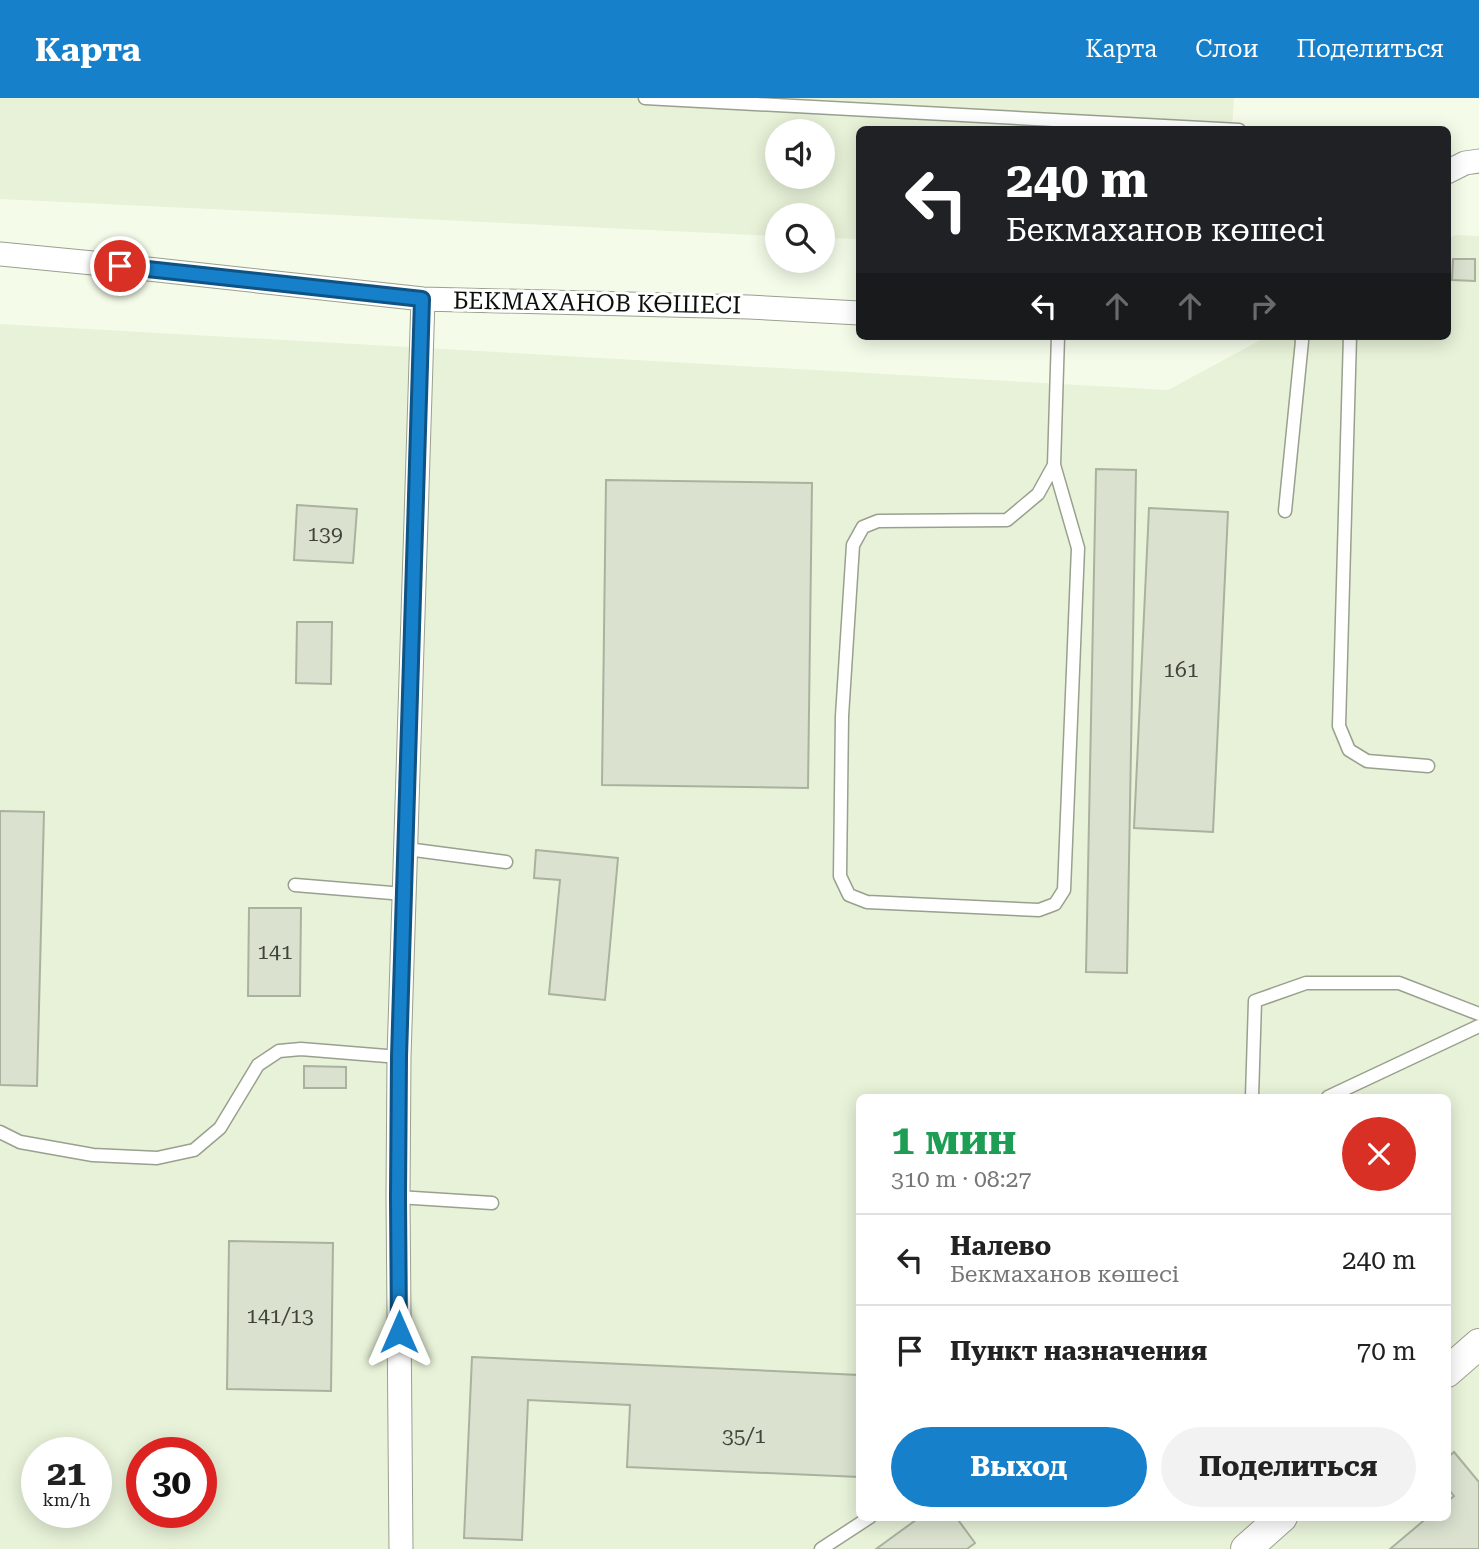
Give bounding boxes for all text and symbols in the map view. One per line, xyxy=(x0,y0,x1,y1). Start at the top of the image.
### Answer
text: Карта xyxy=(35,30,141,69)
text: Карта xyxy=(1085,35,1157,63)
text: Слои xyxy=(1195,35,1258,63)
text: Поделиться xyxy=(1296,35,1444,63)
map controls xyxy=(765,119,835,273)
button: sound xyxy=(765,119,835,189)
text: 240 m xyxy=(1006,152,1148,209)
icon: left xyxy=(891,154,982,245)
button: search xyxy=(765,203,835,273)
text: Бекмаханов көшесі xyxy=(1006,211,1325,249)
pin xyxy=(90,236,150,296)
icon: arrive xyxy=(101,247,139,285)
street label: БЕКМАХАНОВ КӨШЕСІ xyxy=(453,286,741,320)
icon: left xyxy=(1025,287,1063,325)
icon: ahead xyxy=(1098,287,1136,325)
icon: ahead xyxy=(1171,287,1209,325)
icon: right xyxy=(1244,287,1282,325)
house number: 139 xyxy=(307,522,343,546)
house number: 161 xyxy=(1163,658,1199,682)
house number: 141 xyxy=(257,940,293,964)
text: 1 мин xyxy=(891,1115,1016,1164)
button: close xyxy=(1342,1117,1416,1191)
text: 310 m · 08:27 xyxy=(891,1166,1031,1193)
text: Налево xyxy=(950,1231,1051,1261)
icon: left xyxy=(891,1241,929,1279)
text: 240 m xyxy=(1342,1245,1416,1275)
text: Бекмаханов көшесі xyxy=(950,1261,1179,1288)
position arrow xyxy=(362,1295,436,1369)
house number: 141/13 xyxy=(246,1304,314,1328)
icon: arrive xyxy=(891,1332,929,1370)
text: Пункт назначения xyxy=(950,1336,1207,1366)
text: 70 m xyxy=(1357,1336,1416,1366)
house number: 35/1 xyxy=(722,1424,766,1448)
button: Выход xyxy=(891,1427,1147,1507)
button: Поделиться xyxy=(1161,1427,1416,1507)
speed limit sign: 30 xyxy=(126,1437,217,1528)
text: 21 xyxy=(47,1453,86,1494)
text: km/h xyxy=(42,1489,91,1510)

